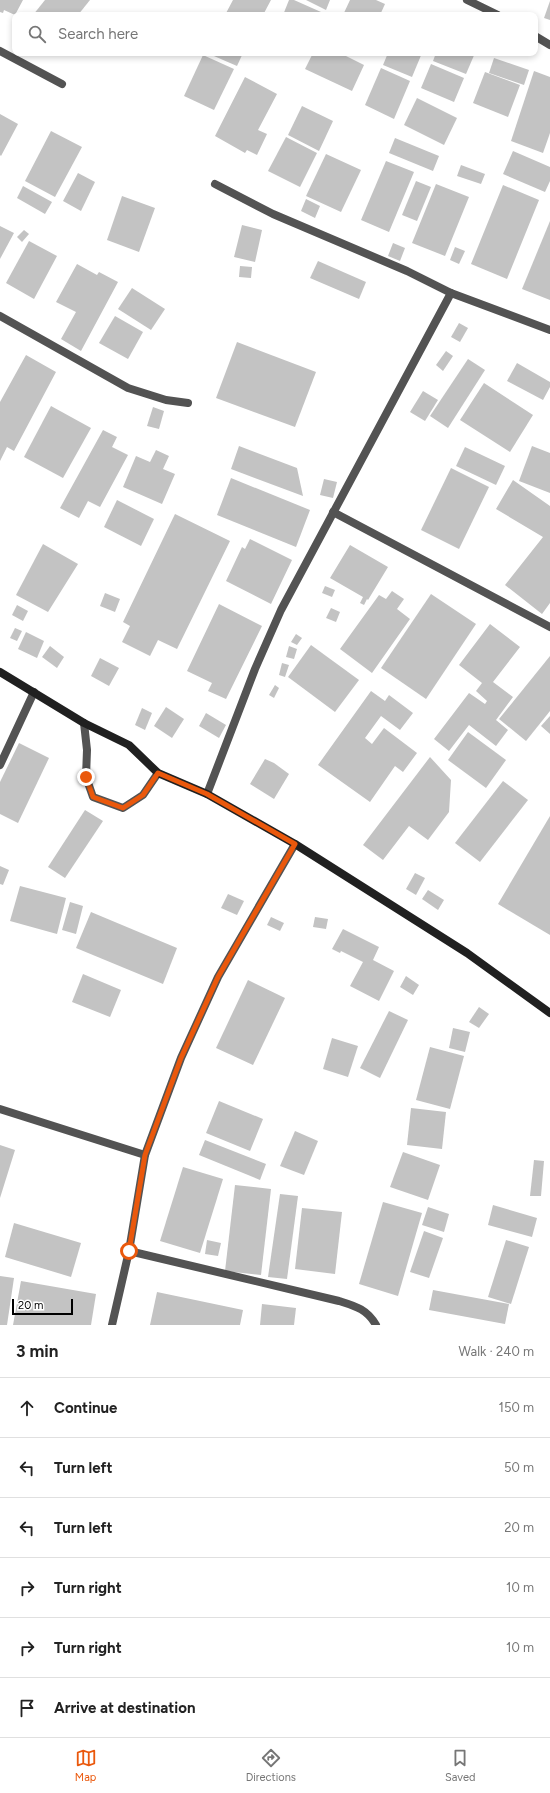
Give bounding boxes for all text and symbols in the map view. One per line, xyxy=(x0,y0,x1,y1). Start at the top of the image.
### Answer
search box xyxy=(12,12,538,56)
icon: search xyxy=(26,23,48,45)
text: Search here xyxy=(58,25,138,43)
route end xyxy=(77,768,95,786)
route start xyxy=(120,1242,138,1260)
scale bar xyxy=(12,1297,73,1316)
text: 20 m xyxy=(18,1299,43,1312)
text: 3 min xyxy=(16,1341,58,1361)
text: Walk · 240 m xyxy=(459,1344,534,1359)
icon: ahead xyxy=(16,1397,38,1419)
text: Continue xyxy=(54,1399,117,1417)
text: 150 m xyxy=(499,1400,534,1415)
icon: left xyxy=(16,1457,38,1479)
text: Turn left xyxy=(54,1459,112,1477)
text: 50 m xyxy=(504,1460,534,1475)
icon: left xyxy=(16,1517,38,1539)
text: Turn left xyxy=(54,1519,112,1537)
text: 20 m xyxy=(504,1520,534,1535)
icon: right xyxy=(16,1577,38,1599)
text: Turn right xyxy=(54,1579,122,1597)
text: 10 m xyxy=(506,1580,534,1595)
icon: right xyxy=(16,1637,38,1659)
text: Turn right xyxy=(54,1639,122,1657)
text: 10 m xyxy=(506,1640,534,1655)
icon: arrive xyxy=(16,1697,38,1719)
text: Arrive at destination xyxy=(54,1699,195,1717)
tab: Map xyxy=(75,1747,97,1784)
tab: Directions xyxy=(246,1747,296,1784)
tab: Saved xyxy=(445,1747,475,1784)

